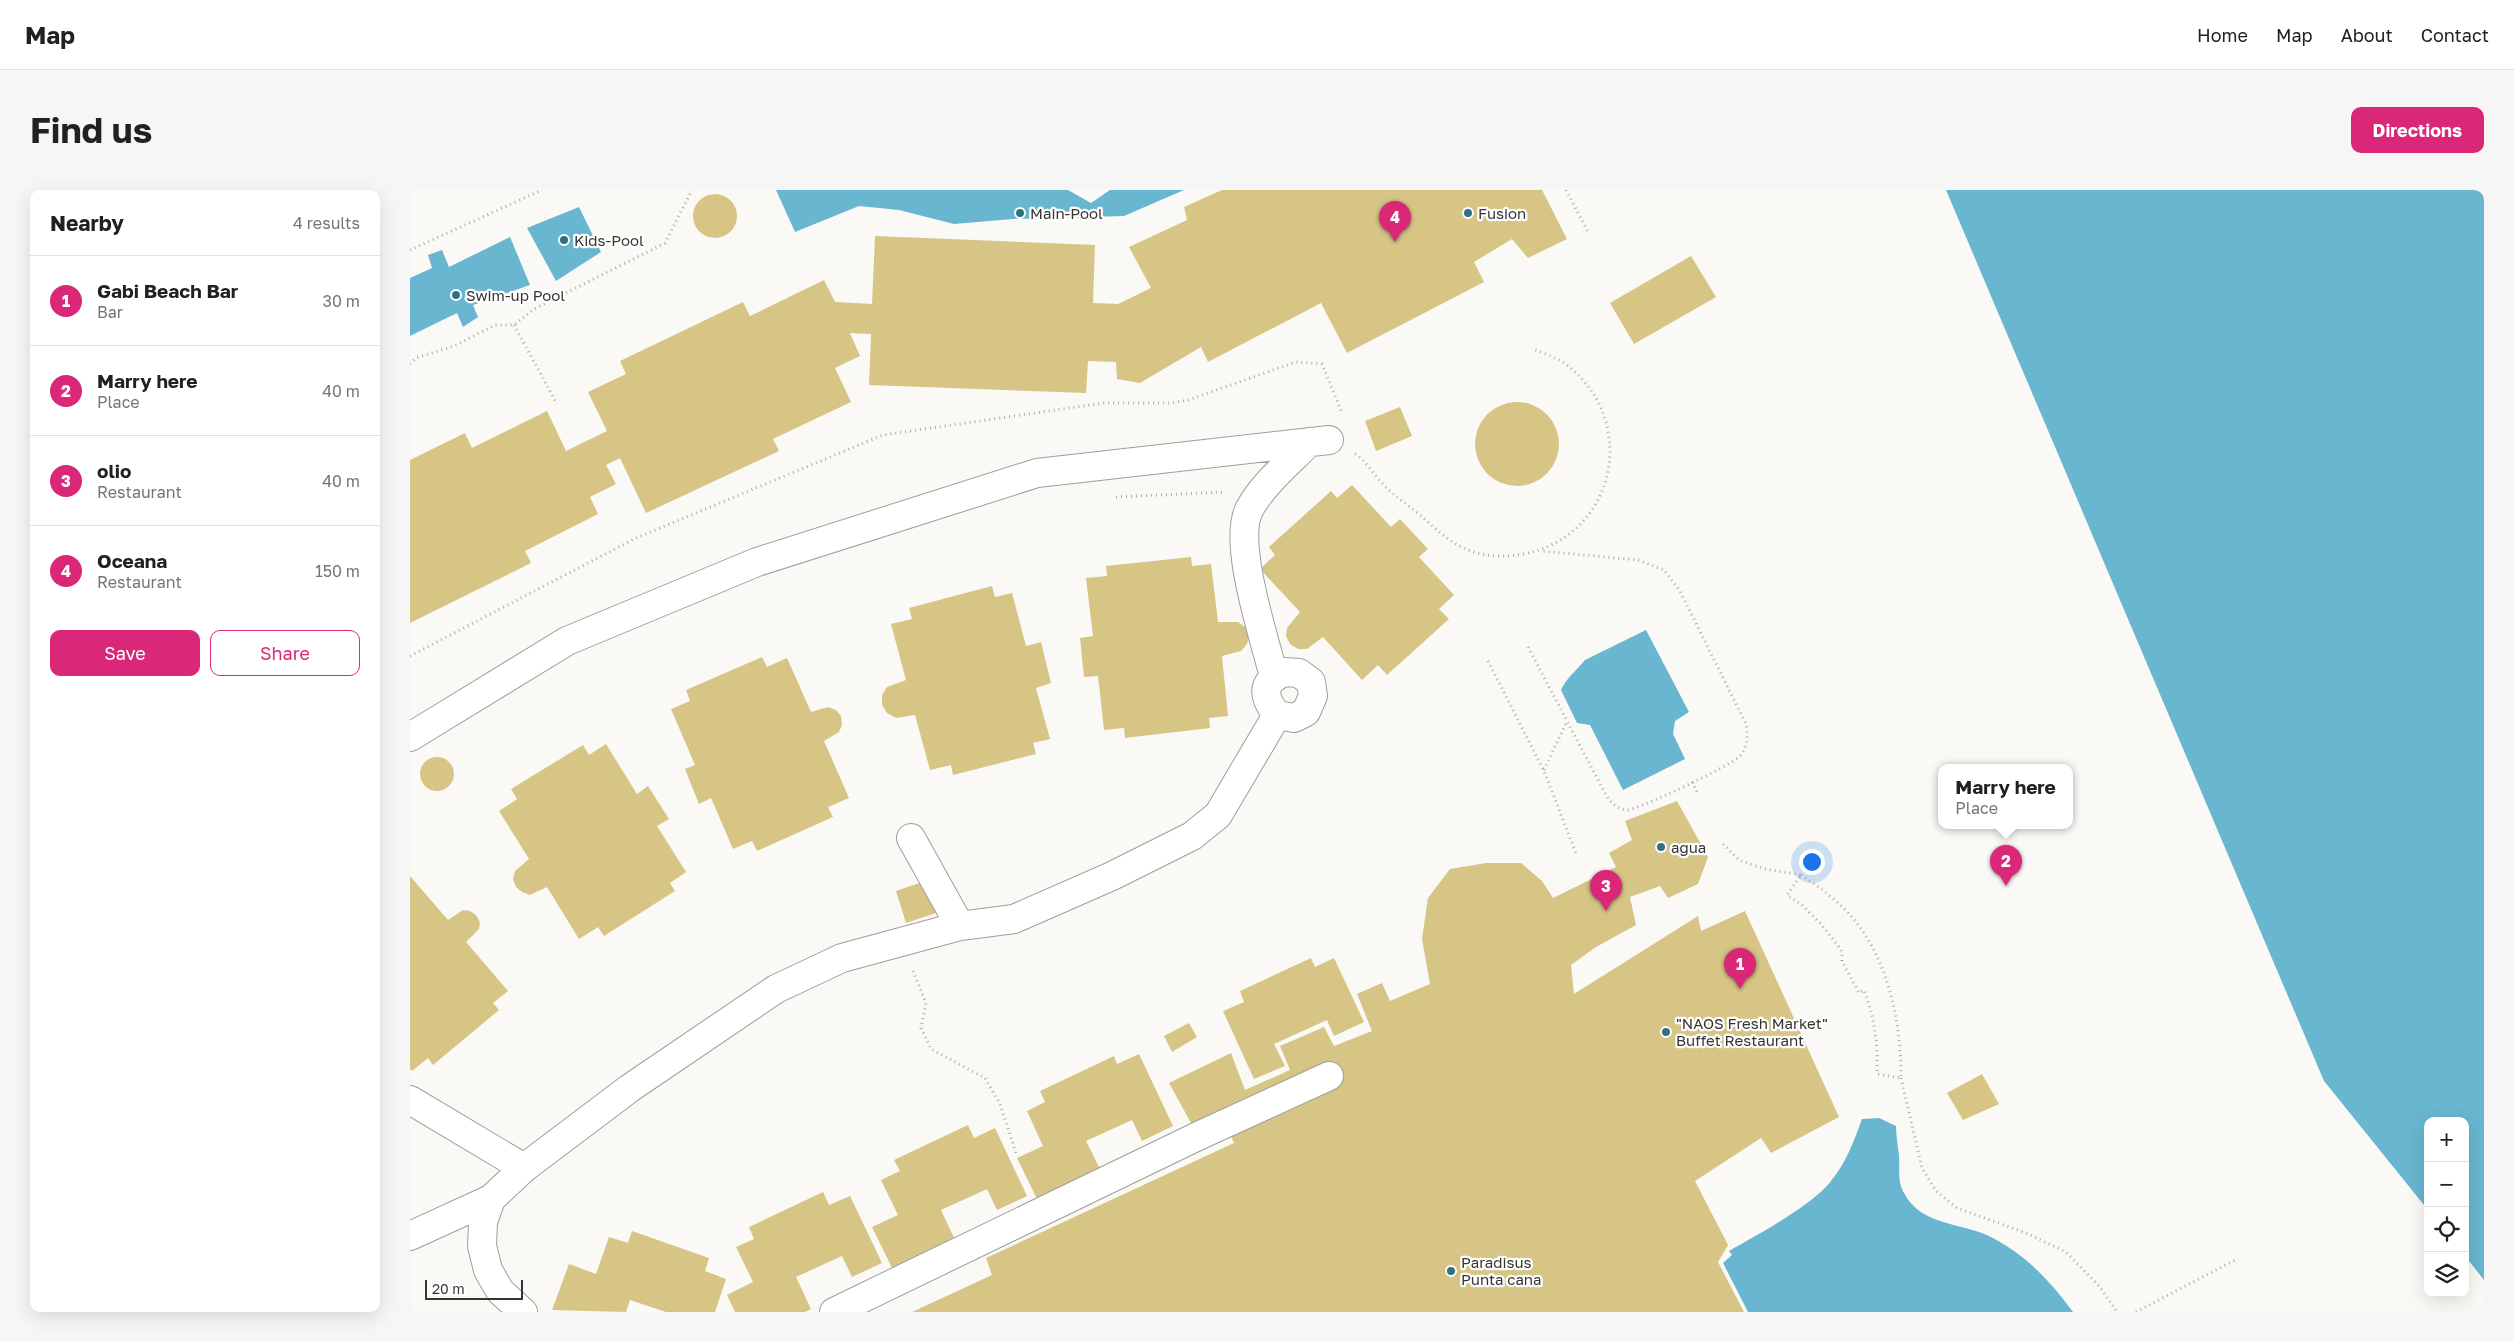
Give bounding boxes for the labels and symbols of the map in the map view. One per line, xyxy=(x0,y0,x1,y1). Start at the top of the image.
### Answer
pin: 4 xyxy=(1379,201,1411,242)
place label: Main-Pool xyxy=(1030,204,1103,222)
place label: Fusion xyxy=(1478,204,1526,222)
marker: Main-Pool xyxy=(1014,207,1026,219)
marker: Fusion xyxy=(1462,207,1474,219)
place label: Kids-Pool xyxy=(574,231,644,249)
marker: Kids-Pool xyxy=(558,234,570,246)
place label: Swim-up Pool xyxy=(466,286,565,304)
marker: Swim-up Pool xyxy=(450,289,462,301)
place label: agua xyxy=(1671,838,1706,856)
marker: agua xyxy=(1655,841,1667,853)
pin: 2 xyxy=(1990,845,2022,886)
your location xyxy=(1799,849,1825,875)
pin: 3 xyxy=(1590,870,1622,911)
pin: 1 xyxy=(1724,948,1756,989)
place label: "NAOS Fresh Market" Buffet Restaurant xyxy=(1676,1014,1828,1049)
marker: "NAOS Fresh Market" Buffet Restaurant xyxy=(1660,1026,1672,1038)
place label: Paradisus Punta cana xyxy=(1461,1253,1542,1288)
marker: Paradisus Punta cana xyxy=(1445,1265,1457,1277)
scale bar xyxy=(425,1277,522,1300)

